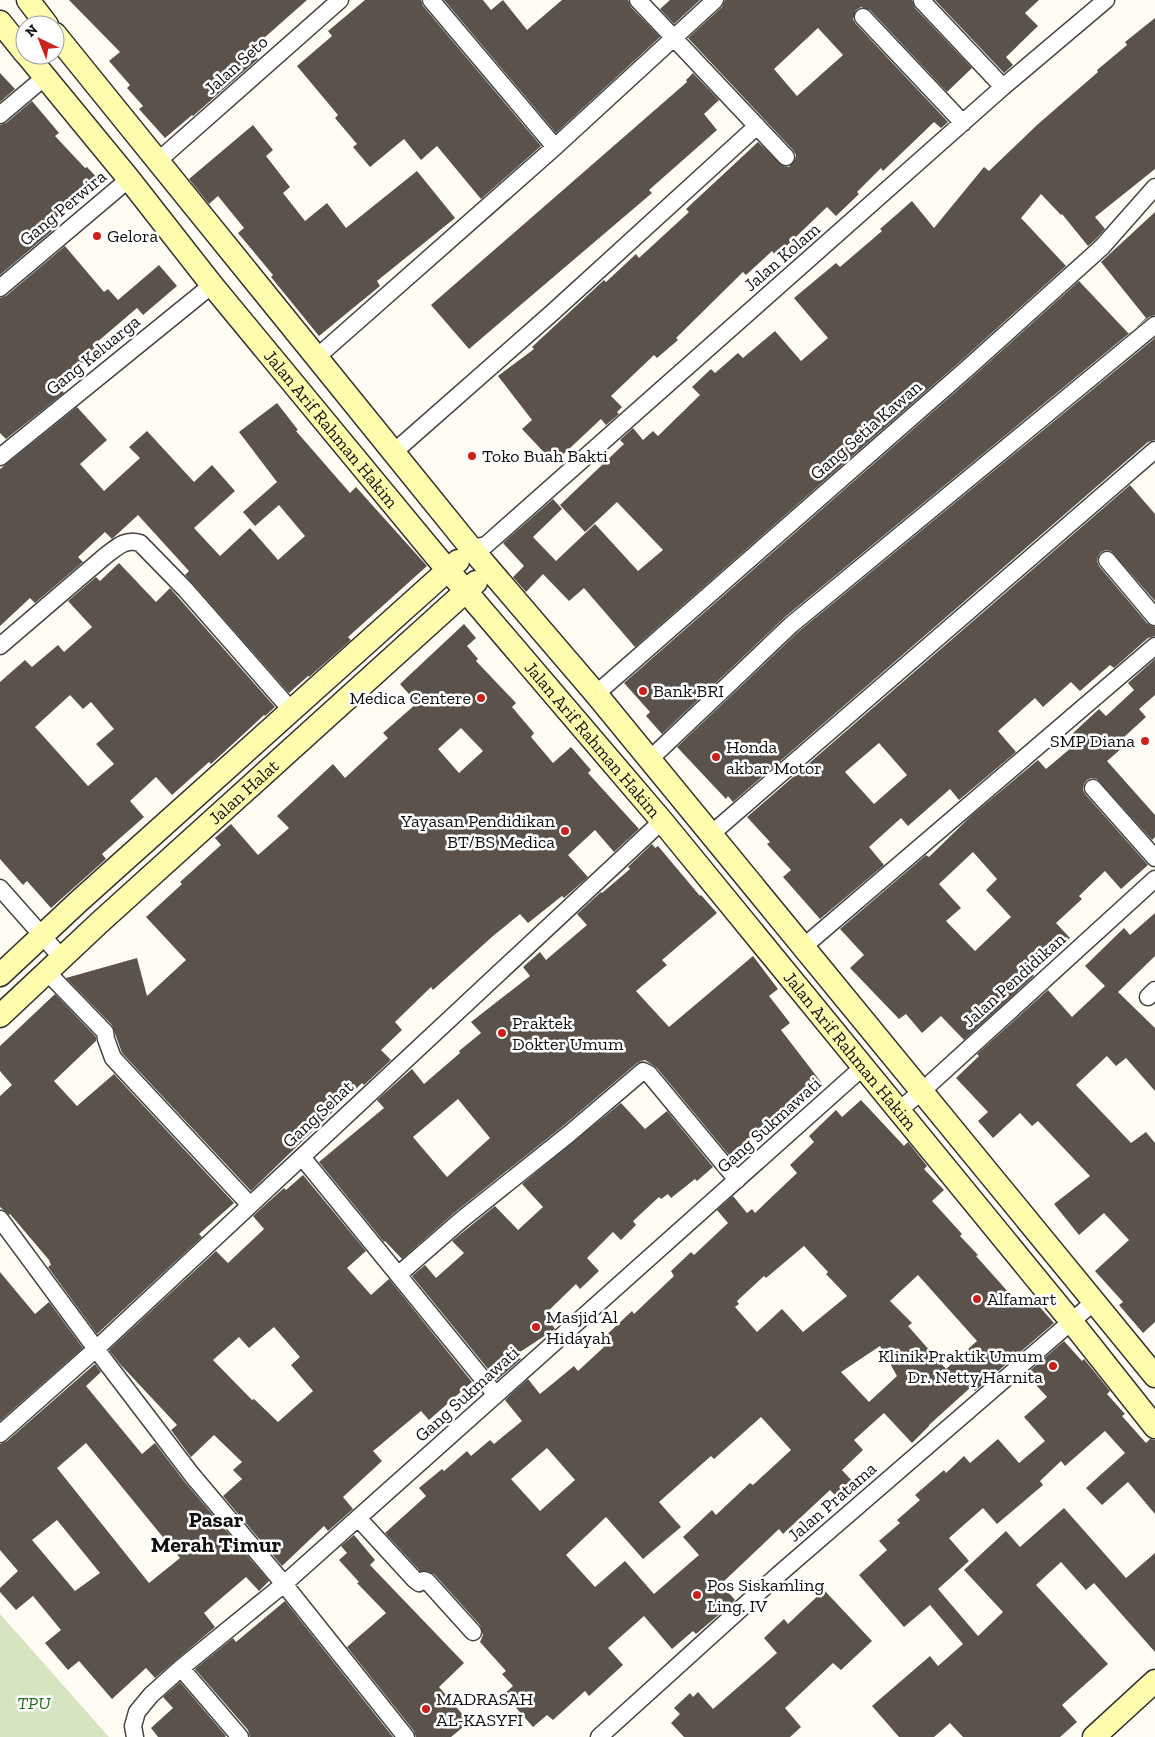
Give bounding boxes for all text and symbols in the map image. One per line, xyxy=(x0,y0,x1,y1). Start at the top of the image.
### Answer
north arrow xyxy=(15,15,65,65)
text: N xyxy=(22,21,41,41)
street label: Jalan Seto xyxy=(200,31,272,99)
street label: Gang Perwira xyxy=(15,165,111,251)
street label: Jalan Kolam xyxy=(739,218,825,296)
place label: Gelora xyxy=(107,225,158,247)
marker: Gelora xyxy=(91,230,103,242)
street label: Gang Keluarga xyxy=(41,310,145,400)
street label: Jalan Arif Rahman Hakim xyxy=(259,345,403,513)
street label: Gang Setia Kawan xyxy=(806,375,927,484)
place label: Toko Buah Bakti xyxy=(482,445,608,467)
marker: Toko Buah Bakti xyxy=(466,450,478,462)
street label: Jalan Arif Rahman Hakim xyxy=(520,657,666,823)
place label: Bank BRI xyxy=(653,680,724,702)
marker: Bank BRI xyxy=(637,685,649,697)
place label: Medica Centere xyxy=(350,687,471,709)
marker: Medica Centere xyxy=(475,692,487,704)
place label: SMP Diana xyxy=(1050,730,1135,752)
marker: SMP Diana xyxy=(1139,735,1151,747)
place label: Honda akbar Motor xyxy=(726,736,822,779)
marker: Honda akbar Motor xyxy=(710,751,722,763)
street label: Jalan Halat xyxy=(204,755,283,829)
place label: Yayasan Pendidikan BT/BS Medica xyxy=(400,810,556,853)
marker: Yayasan Pendidikan BT/BS Medica xyxy=(559,825,571,837)
street label: Jalan Pendidikan xyxy=(958,927,1071,1032)
street label: Jalan Arif Rahman Hakim xyxy=(779,967,922,1135)
place label: Praktek Dokter Umum xyxy=(512,1012,624,1055)
marker: Praktek Dokter Umum xyxy=(496,1027,508,1039)
street label: Gang Sukmawati xyxy=(712,1072,826,1178)
street label: Gang Sehat xyxy=(278,1075,358,1152)
place label: Alfamart xyxy=(987,1288,1057,1310)
marker: Alfamart xyxy=(971,1293,983,1305)
place label: Masjid Al Hidayah xyxy=(546,1306,618,1349)
marker: Masjid Al Hidayah xyxy=(530,1321,542,1333)
street label: Gang Sukmawati xyxy=(410,1341,524,1447)
place label: Klinik Praktik Umum Dr. Netty Harnita xyxy=(878,1345,1043,1388)
marker: Klinik Praktik Umum Dr. Netty Harnita xyxy=(1047,1360,1059,1372)
street label: Jalan Pratama xyxy=(783,1457,881,1547)
district label: Pasar Merah Timur xyxy=(151,1506,282,1558)
place label: Pos Siskamling Ling. IV xyxy=(707,1574,824,1617)
marker: Pos Siskamling Ling. IV xyxy=(691,1589,703,1601)
place label: MADRASAH AL-KASYFI xyxy=(436,1688,533,1731)
park label: TPU xyxy=(17,1692,51,1714)
marker: MADRASAH AL-KASYFI xyxy=(420,1703,432,1715)

